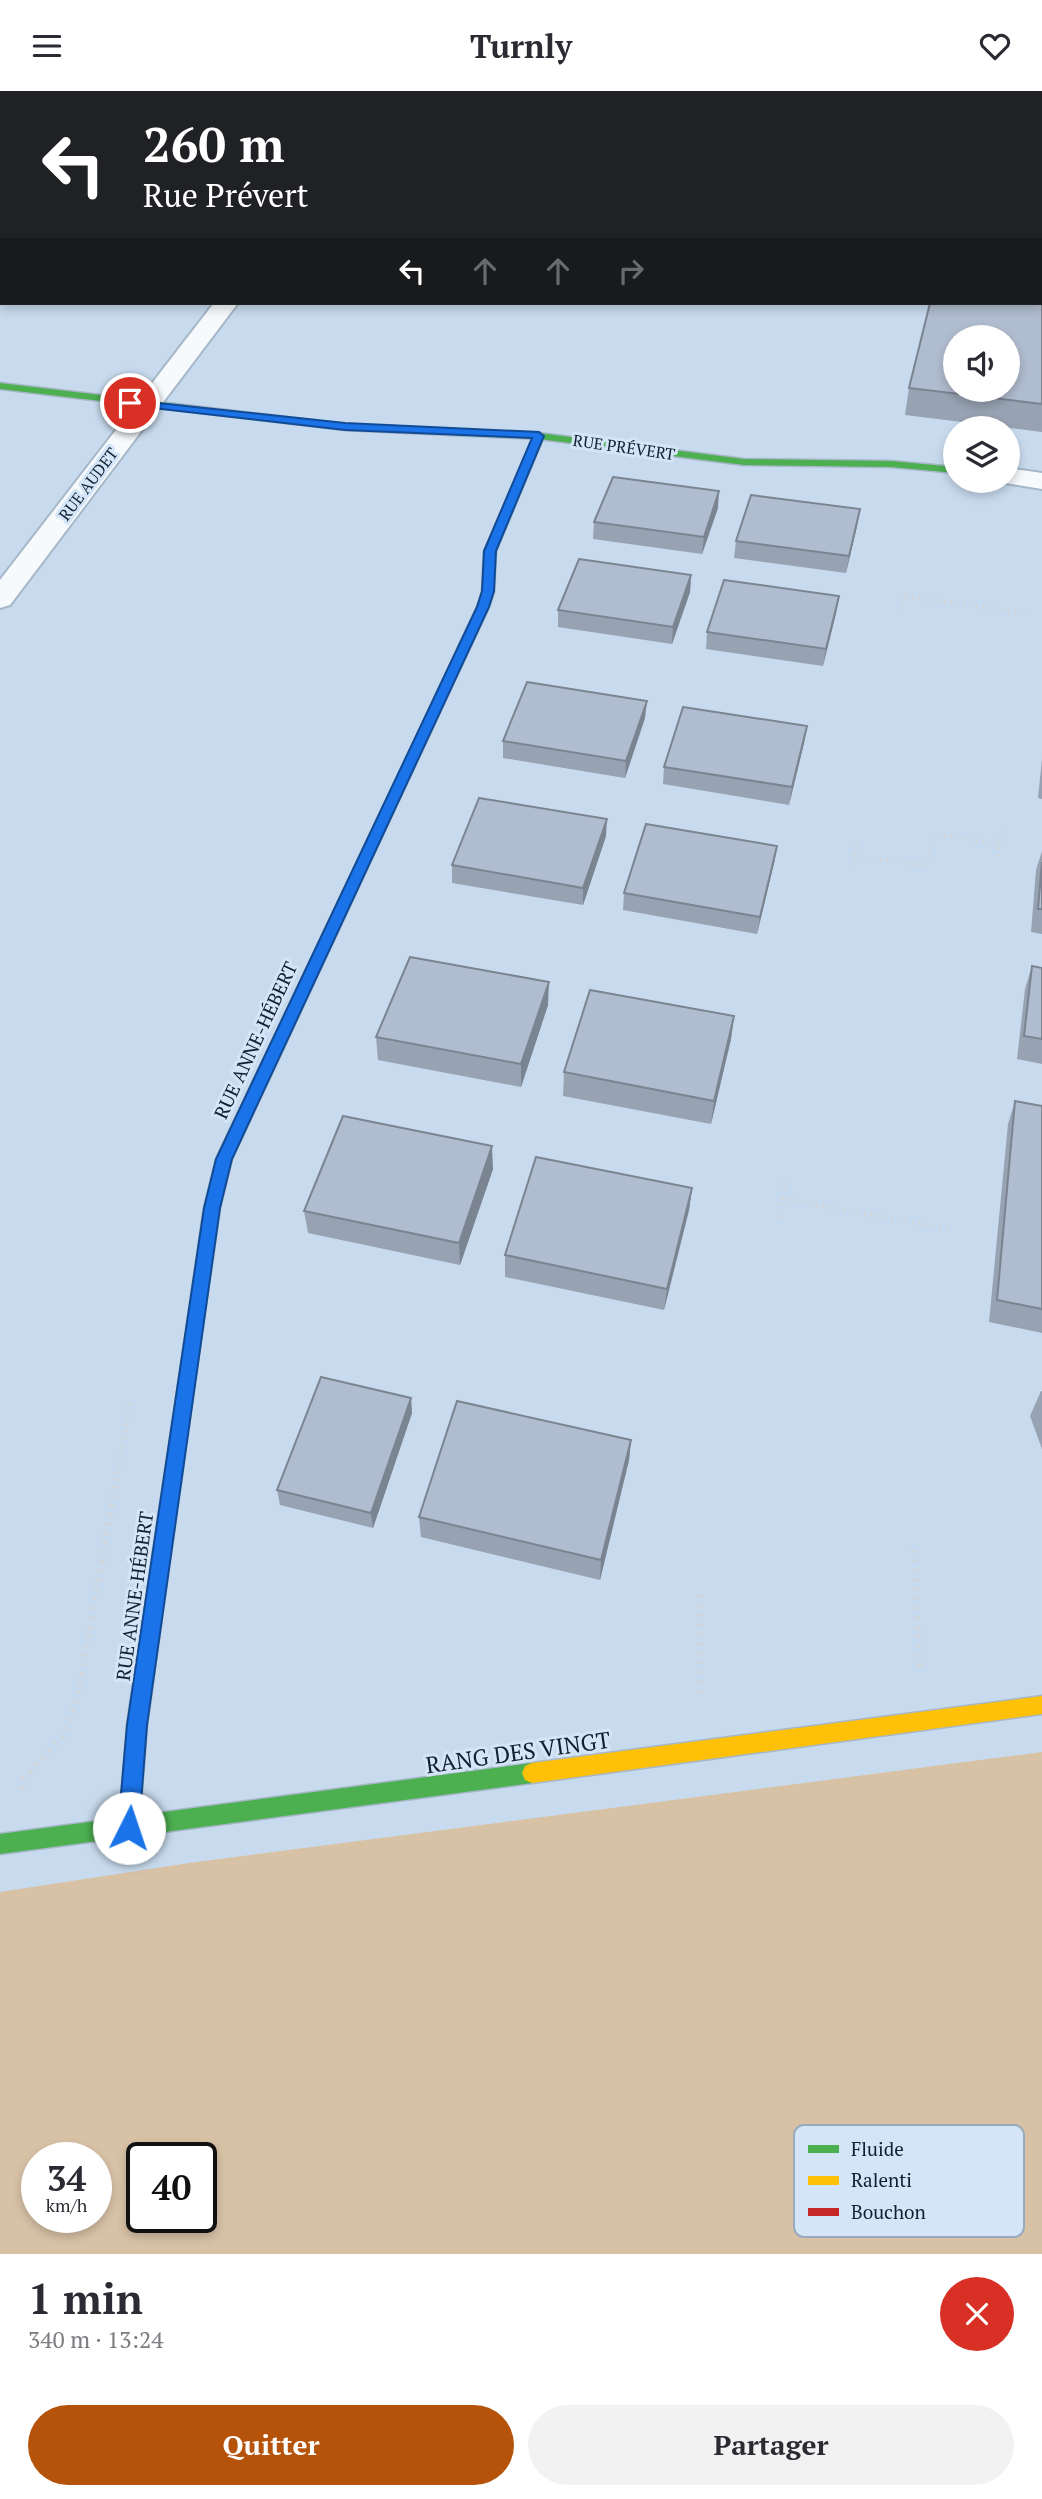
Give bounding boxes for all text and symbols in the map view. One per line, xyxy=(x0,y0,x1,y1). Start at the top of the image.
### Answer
text: Turnly xyxy=(470,25,572,67)
icon: menu xyxy=(28,27,66,65)
icon: heart xyxy=(976,27,1014,65)
text: 260 m xyxy=(143,111,285,176)
icon: left xyxy=(28,119,119,210)
text: Rue Prévert xyxy=(143,174,308,216)
icon: left xyxy=(393,252,431,290)
icon: ahead xyxy=(466,252,504,290)
icon: ahead xyxy=(539,252,577,290)
icon: right xyxy=(612,252,650,290)
map controls xyxy=(943,325,1020,493)
button: sound xyxy=(943,325,1020,402)
pin xyxy=(100,373,160,433)
icon: arrive xyxy=(111,384,149,422)
button: layers xyxy=(943,416,1020,493)
street label: RUE PRÉVERT xyxy=(572,429,676,465)
street label: RUE AUDET xyxy=(53,443,123,525)
street label: RUE ANNE-HÉBERT xyxy=(208,957,302,1123)
street label: RUE ANNE-HÉBERT xyxy=(110,1510,158,1682)
street label: RANG DES VINGT xyxy=(424,1724,612,1780)
position arrow xyxy=(92,1791,166,1865)
legend xyxy=(794,2125,1024,2237)
text: Fluide xyxy=(851,2136,904,2161)
speed limit sign: 40 xyxy=(126,2142,217,2233)
text: 34 xyxy=(47,2155,86,2201)
text: Ralenti xyxy=(851,2167,912,2192)
text: km/h xyxy=(46,2193,87,2217)
text: Bouchon xyxy=(851,2199,926,2224)
text: 1 min xyxy=(28,2270,143,2326)
button: close xyxy=(940,2277,1014,2351)
text: 340 m · 13:24 xyxy=(28,2324,163,2355)
button: Quitter xyxy=(28,2405,514,2485)
button: Partager xyxy=(528,2405,1014,2485)

